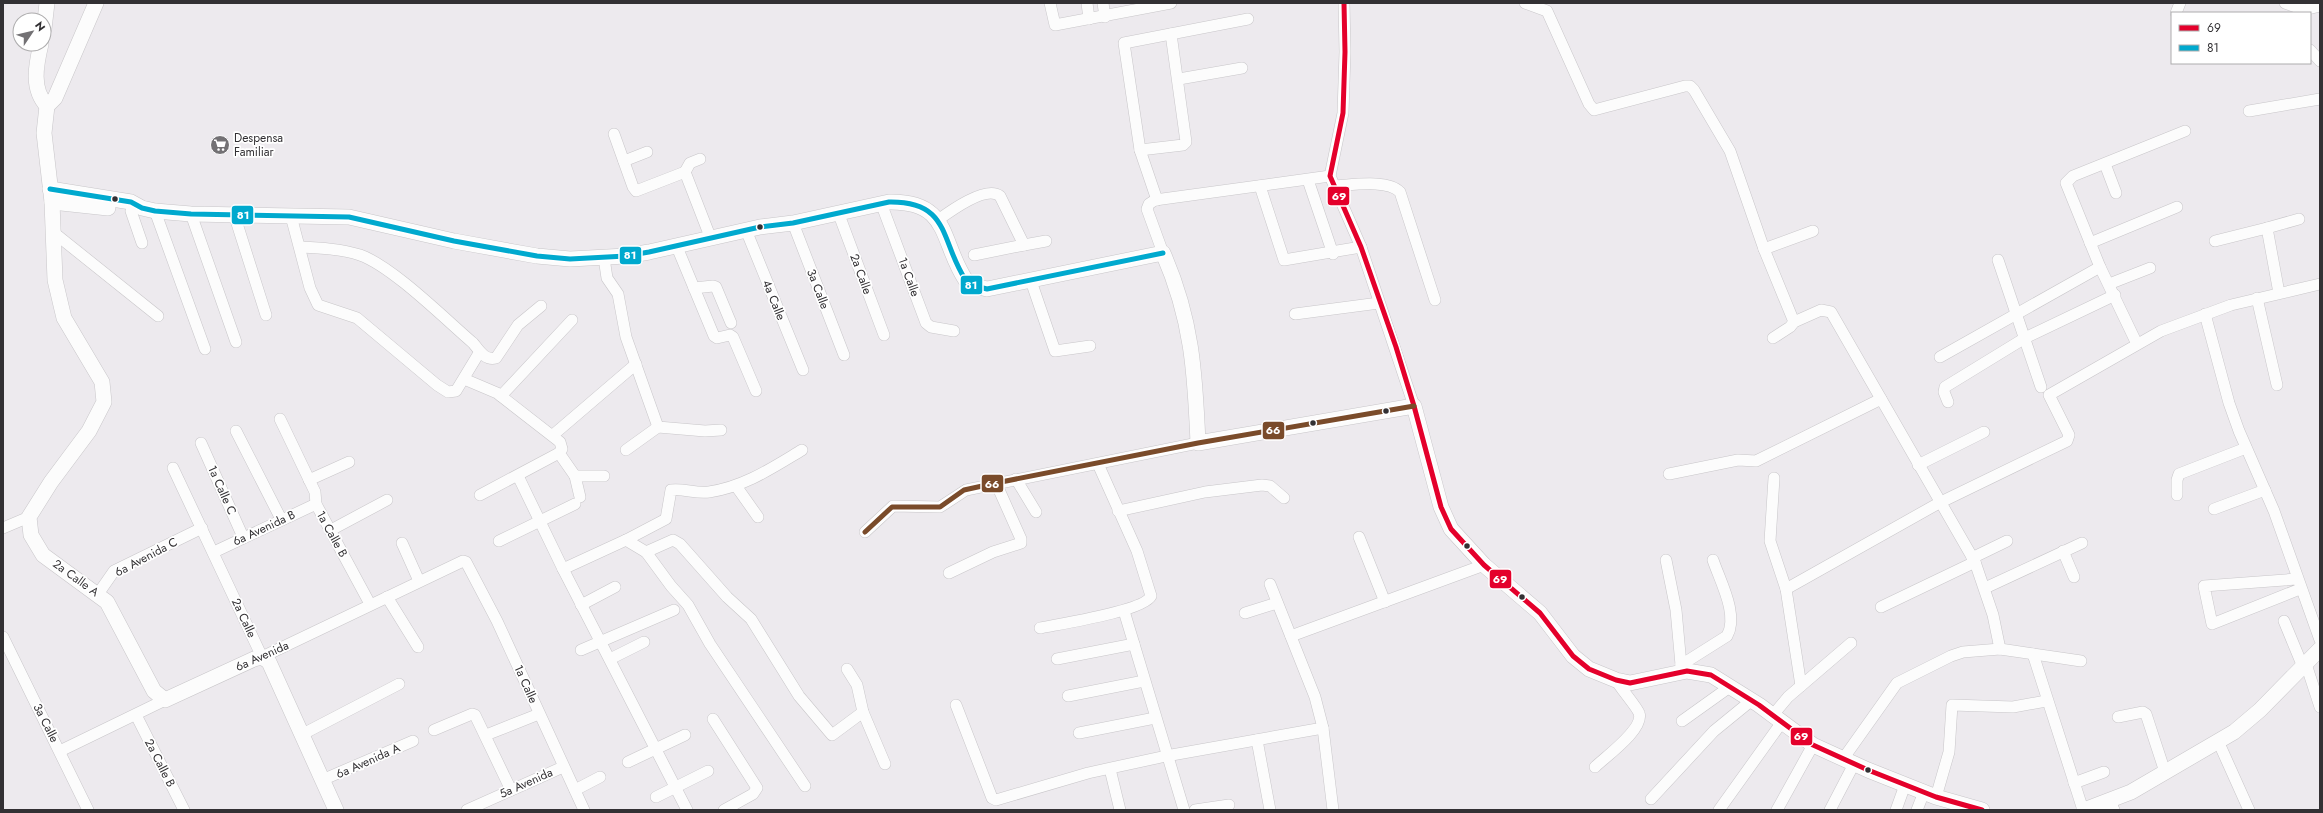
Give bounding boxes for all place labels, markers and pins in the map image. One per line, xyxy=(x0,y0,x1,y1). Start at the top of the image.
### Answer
place label: Despensa Familiar xyxy=(234,129,283,161)
supermarket icon: Despensa Familiar xyxy=(209,134,231,156)
unlabelled marker xyxy=(110,194,120,204)
unlabelled marker xyxy=(755,222,765,232)
unlabelled marker xyxy=(1381,406,1391,416)
unlabelled marker xyxy=(1308,418,1318,428)
unlabelled marker xyxy=(1462,541,1472,551)
unlabelled marker xyxy=(1517,592,1527,602)
unlabelled marker xyxy=(1863,765,1873,775)

